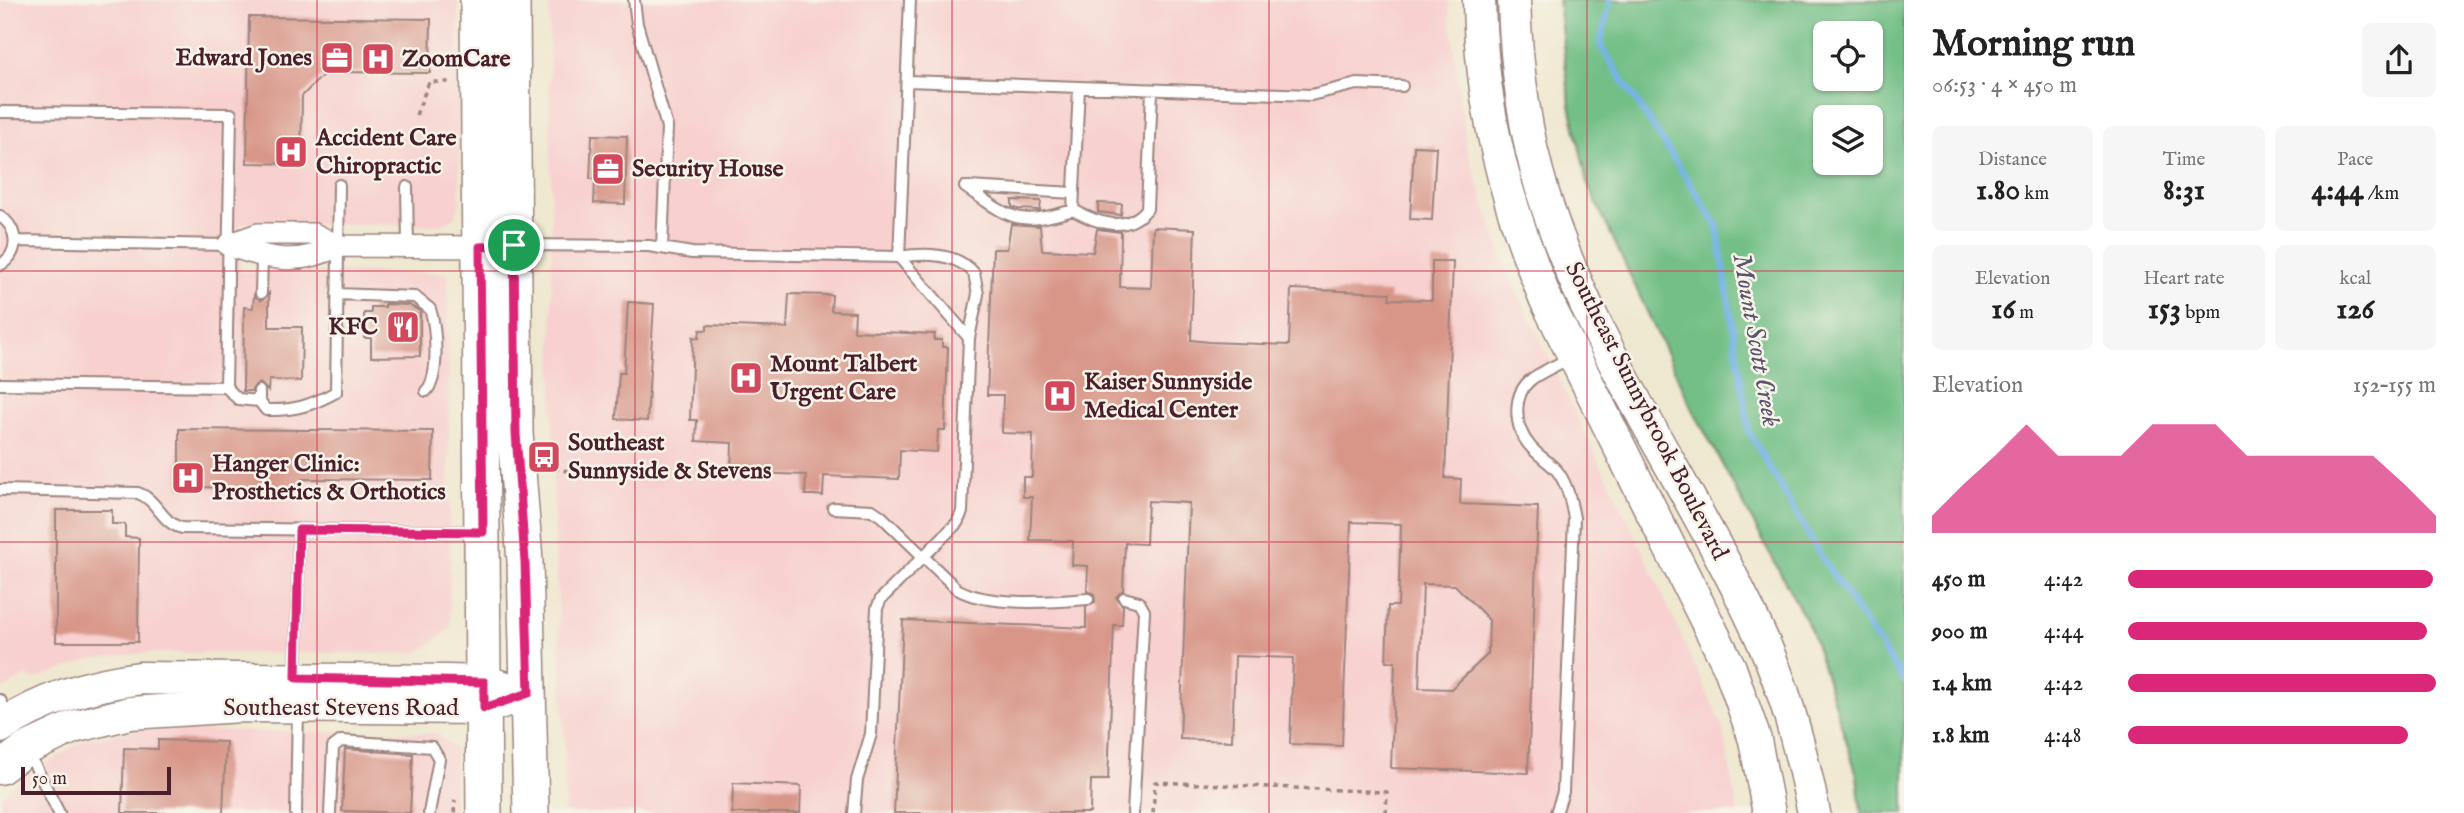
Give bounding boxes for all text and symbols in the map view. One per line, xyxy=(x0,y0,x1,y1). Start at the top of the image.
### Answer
map controls xyxy=(1813,21,1883,175)
button: locate xyxy=(1813,21,1883,91)
text: Morning run xyxy=(1932,21,2135,69)
button: share xyxy=(2362,23,2436,97)
office icon: Edward Jones xyxy=(318,39,356,77)
hospital icon: ZoomCare xyxy=(359,40,397,78)
place label: Edward Jones xyxy=(176,43,313,74)
place label: ZoomCare xyxy=(402,44,511,75)
text: 06:53 · 4 × 450 m xyxy=(1932,71,2077,100)
button: layers xyxy=(1813,105,1883,175)
place label: Accident Care Chiropractic xyxy=(315,123,457,182)
hospital icon: Accident Care Chiropractic xyxy=(272,133,310,171)
text: Distance xyxy=(1978,148,2047,172)
text: Time xyxy=(2163,148,2205,172)
text: Pace xyxy=(2337,148,2373,172)
office icon: Security House xyxy=(589,150,627,188)
place label: Security House xyxy=(632,154,784,185)
text: 1.80 xyxy=(1976,172,2020,210)
text: 8:31 xyxy=(2163,172,2205,210)
text: 4:44 xyxy=(2312,172,2364,210)
text: km xyxy=(2020,182,2049,206)
text: /km xyxy=(2364,182,2399,206)
pin xyxy=(484,215,544,275)
icon: arrive xyxy=(495,226,533,264)
water label: Mount Scott Creek xyxy=(1725,251,1788,430)
street label: Southeast Sunnybrook Boulevard xyxy=(1557,257,1735,565)
text: Elevation xyxy=(1975,267,2050,291)
text: Heart rate xyxy=(2143,267,2225,291)
text: kcal xyxy=(2339,267,2371,291)
text: 16 xyxy=(1991,291,2015,329)
text: 153 xyxy=(2148,291,2181,329)
text: 126 xyxy=(2336,291,2374,329)
text: m xyxy=(2015,301,2034,325)
text: bpm xyxy=(2181,301,2220,325)
restaurant icon: KFC xyxy=(384,308,422,346)
place label: KFC xyxy=(328,312,378,343)
place label: Mount Talbert Urgent Care xyxy=(769,349,918,408)
hospital icon: Mount Talbert Urgent Care xyxy=(727,359,765,397)
place label: Kaiser Sunnyside Medical Center xyxy=(1084,367,1252,426)
text: Elevation xyxy=(1932,371,2023,400)
text: 152–155 m xyxy=(2353,371,2436,400)
hospital icon: Kaiser Sunnyside Medical Center xyxy=(1041,377,1079,415)
place label: Southeast Sunnyside & Stevens xyxy=(568,428,772,487)
bus stop icon: Southeast Sunnyside & Stevens xyxy=(525,438,563,476)
place label: Hanger Clinic: Prosthetics & Orthotics xyxy=(212,449,446,508)
hospital icon: Hanger Clinic: Prosthetics & Orthotics xyxy=(169,459,207,497)
text: 450 m xyxy=(1932,565,1986,594)
text: 4:42 xyxy=(2044,565,2083,594)
text: 900 m xyxy=(1932,617,1987,646)
text: 4:44 xyxy=(2044,617,2084,646)
text: 1.4 km xyxy=(1932,669,1992,698)
text: 4:42 xyxy=(2044,669,2083,698)
street label: Southeast Stevens Road xyxy=(223,693,459,724)
text: 1.8 km xyxy=(1932,721,1990,750)
text: 4:48 xyxy=(2044,721,2082,750)
scale bar xyxy=(21,764,172,796)
text: 50 m xyxy=(32,767,67,791)

